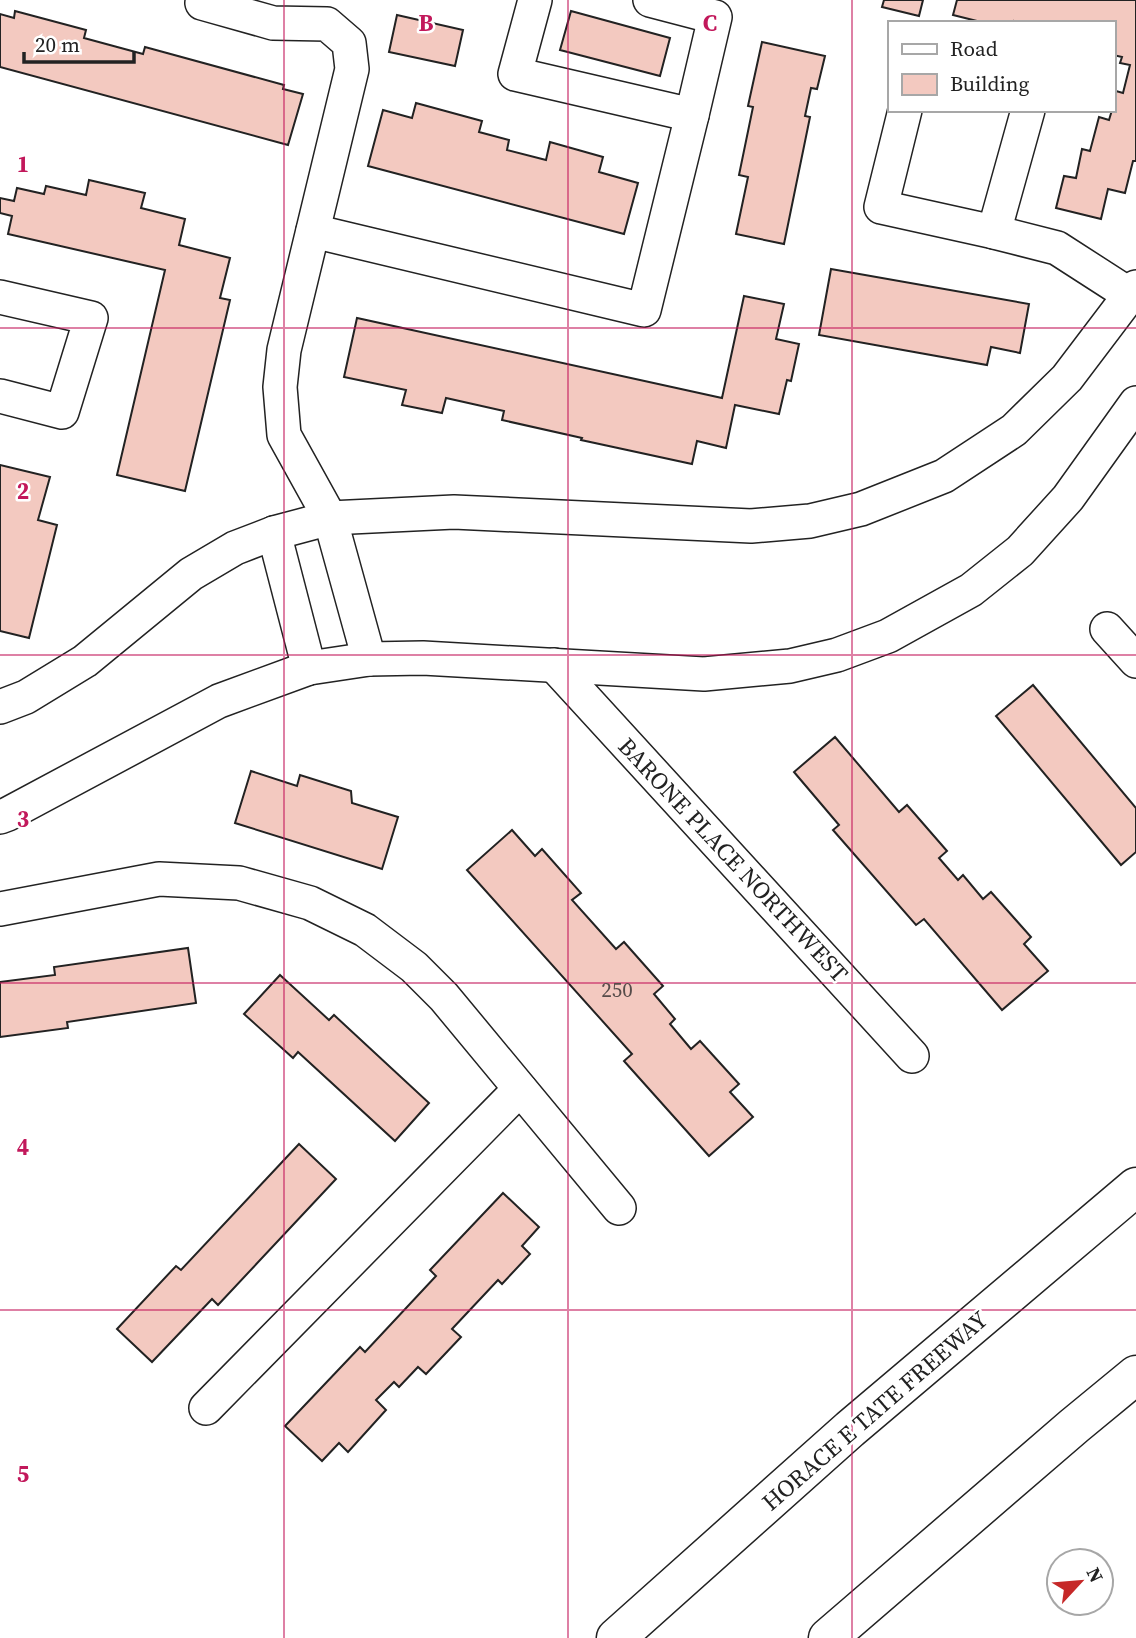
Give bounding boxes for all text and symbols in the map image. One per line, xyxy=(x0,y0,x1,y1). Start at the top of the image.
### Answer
text: B xyxy=(419,7,434,39)
text: C xyxy=(703,7,717,39)
scale bar xyxy=(24,21,135,65)
legend xyxy=(888,21,1115,112)
text: 20 m xyxy=(35,30,80,59)
text: Road xyxy=(950,34,998,63)
text: Building xyxy=(950,69,1029,98)
text: 1 xyxy=(17,148,29,180)
text: 2 xyxy=(17,475,29,507)
street label: BARONE PLACE NORTHWEST xyxy=(611,730,856,990)
text: 3 xyxy=(17,803,29,835)
house number: 250 xyxy=(601,975,633,1004)
text: 4 xyxy=(17,1131,29,1163)
street label: HORACE E TATE FREEWAY xyxy=(755,1303,995,1518)
text: 5 xyxy=(17,1458,29,1490)
north arrow xyxy=(1045,1547,1115,1617)
text: N xyxy=(1081,1563,1110,1587)

